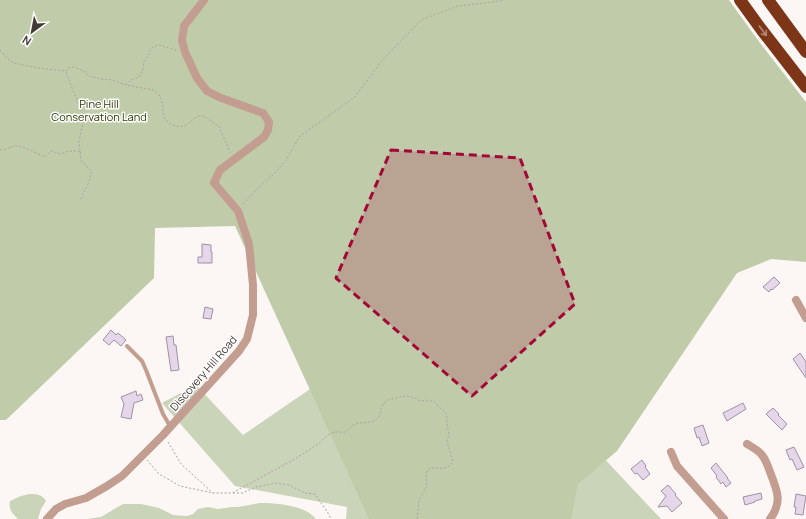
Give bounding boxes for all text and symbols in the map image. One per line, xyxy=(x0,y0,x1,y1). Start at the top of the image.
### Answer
north arrow xyxy=(12,12,52,52)
one-way arrow xyxy=(758,26,767,37)
text: N xyxy=(19,32,34,49)
park label: Pine Hill Conservation Land xyxy=(51,96,147,124)
street label: Discovery Hill Road xyxy=(166,332,240,414)

